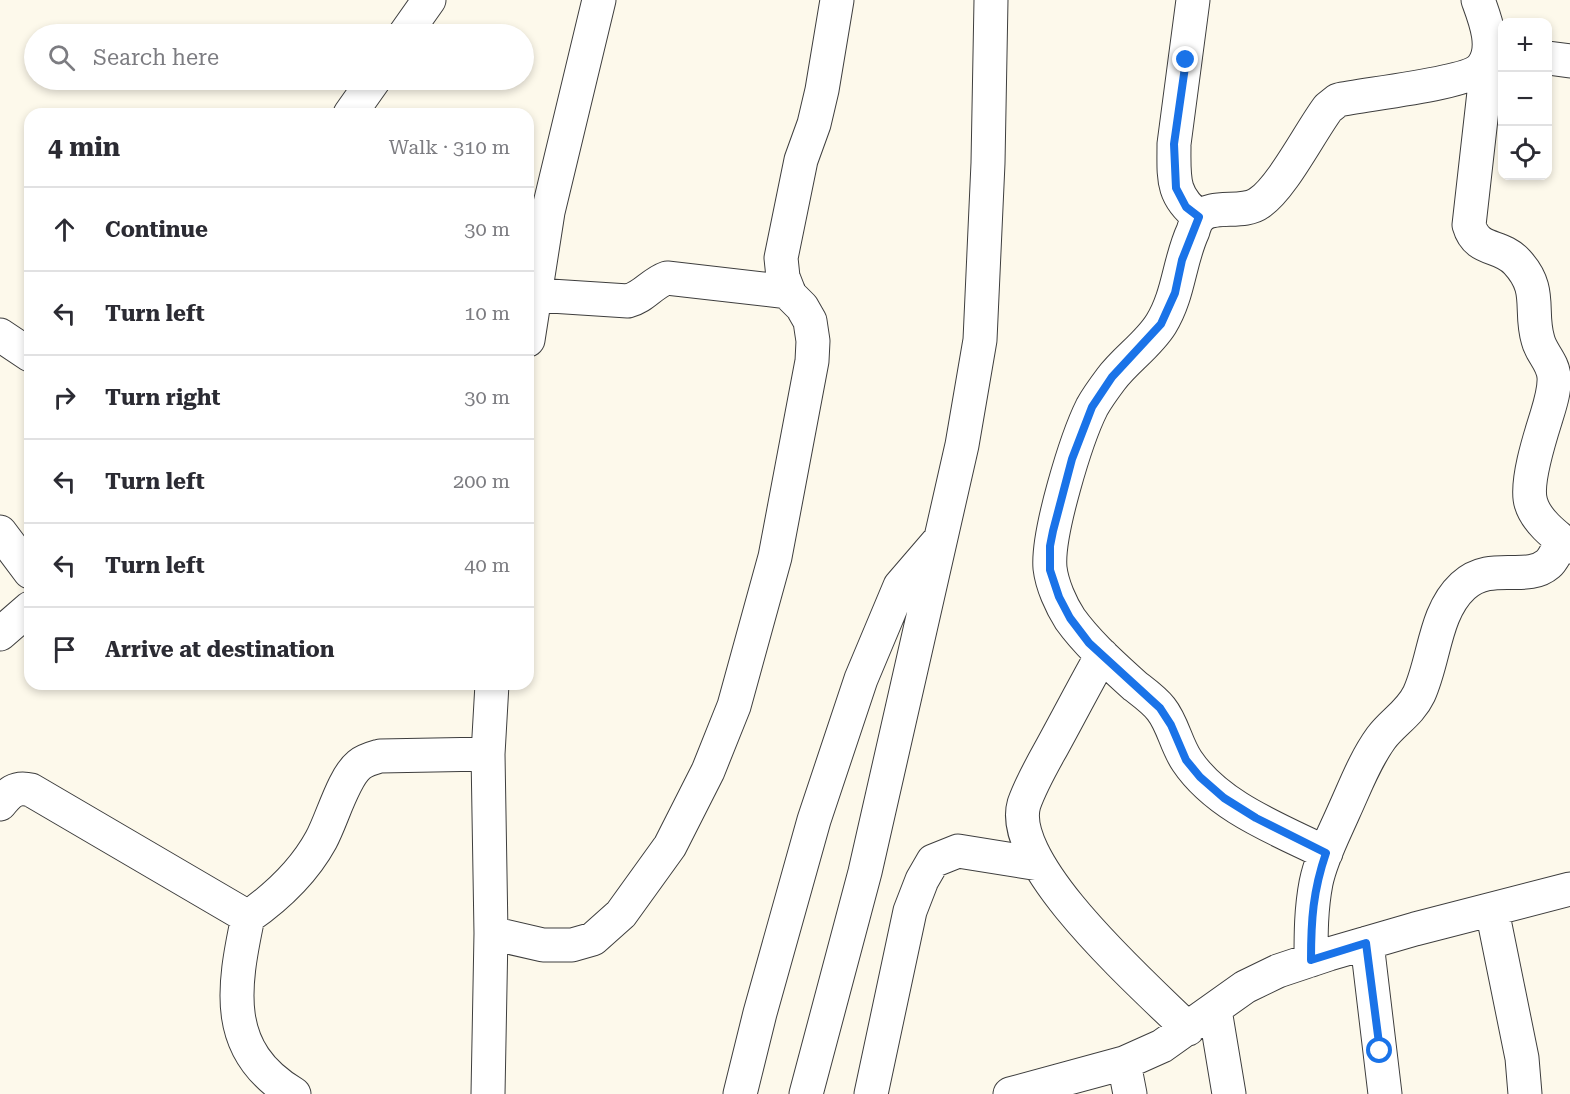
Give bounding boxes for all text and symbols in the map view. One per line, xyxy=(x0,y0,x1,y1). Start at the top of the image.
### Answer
map controls xyxy=(1498,18,1552,180)
button: + xyxy=(1498,18,1552,72)
search box xyxy=(24,24,534,90)
icon: search xyxy=(45,41,78,74)
text: Search here xyxy=(93,45,219,70)
route end xyxy=(1172,46,1198,72)
button: − xyxy=(1498,72,1552,126)
button: locate xyxy=(1498,126,1552,180)
text: 4 min xyxy=(48,132,120,162)
text: Walk · 310 m xyxy=(389,135,510,159)
icon: ahead xyxy=(48,213,81,246)
text: Continue xyxy=(105,217,208,242)
text: 30 m xyxy=(464,217,510,241)
icon: left xyxy=(48,297,81,330)
text: Turn left xyxy=(105,301,205,326)
text: 10 m xyxy=(464,301,510,325)
icon: right xyxy=(48,381,81,414)
text: Turn right xyxy=(105,385,220,410)
text: 30 m xyxy=(464,385,510,409)
icon: left xyxy=(48,465,81,498)
text: Turn left xyxy=(105,469,205,494)
text: 200 m xyxy=(453,469,510,493)
icon: left xyxy=(48,549,81,582)
text: Turn left xyxy=(105,553,205,578)
text: 40 m xyxy=(464,553,510,577)
icon: arrive xyxy=(48,633,81,666)
text: Arrive at destination xyxy=(105,637,334,662)
route start xyxy=(1366,1037,1392,1063)

